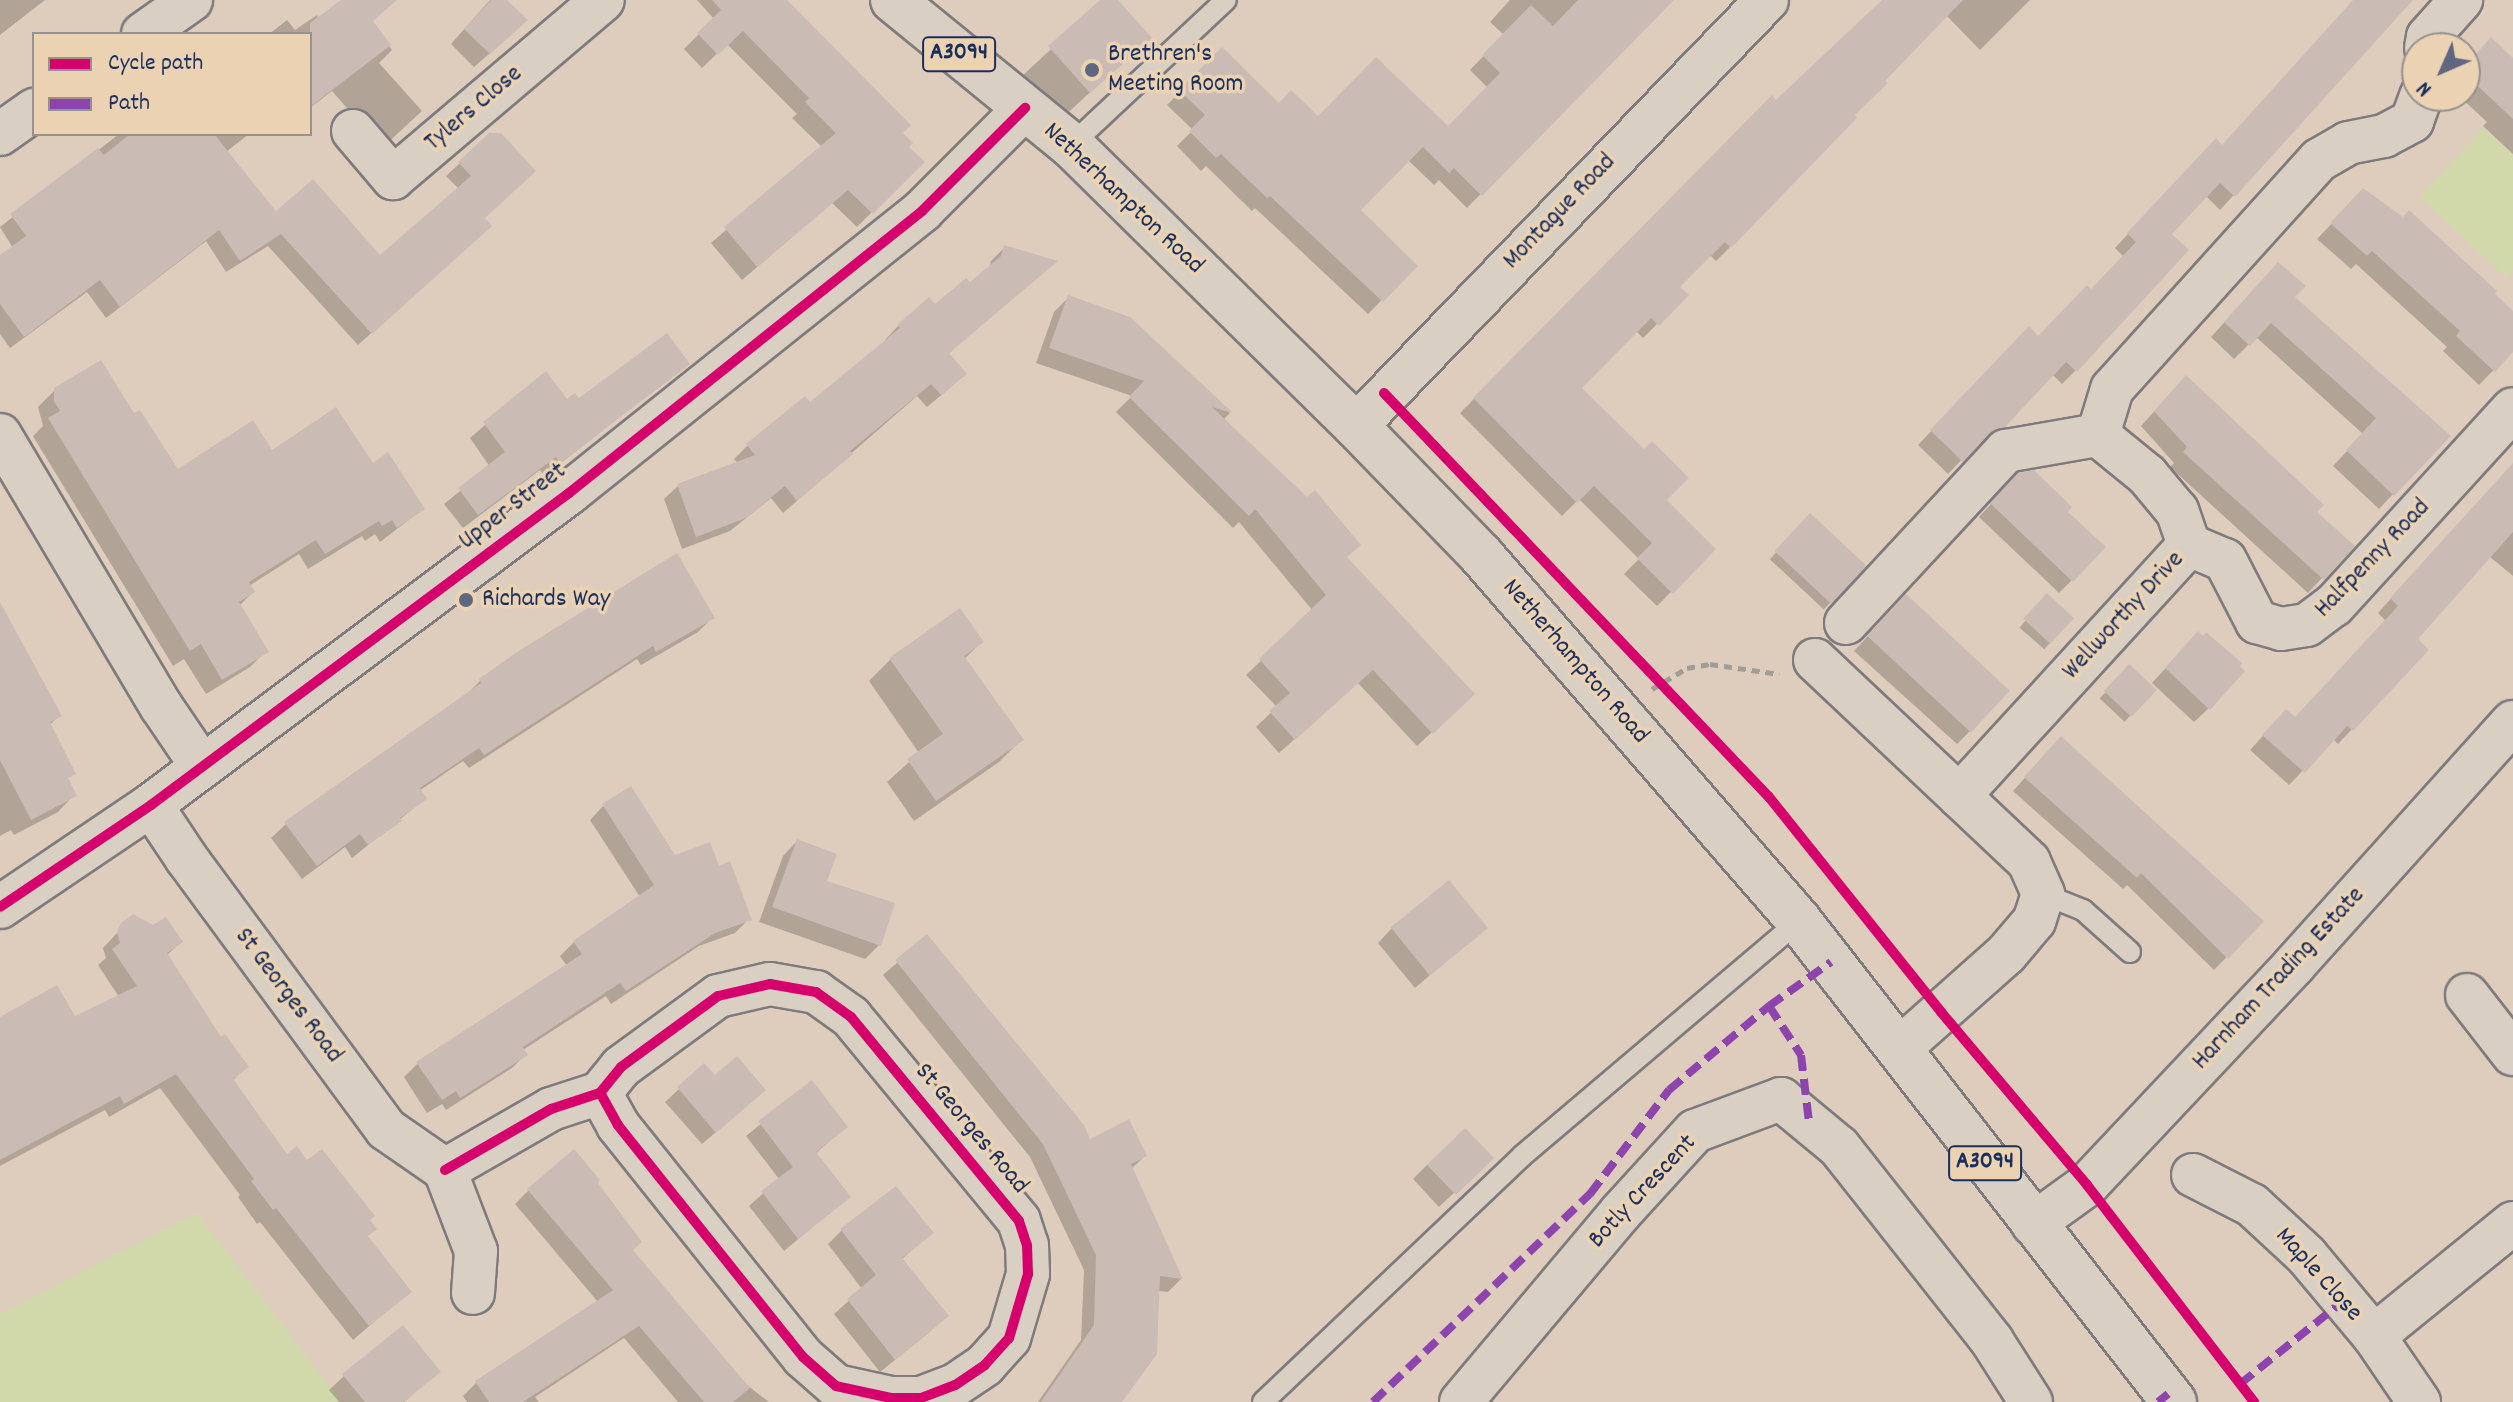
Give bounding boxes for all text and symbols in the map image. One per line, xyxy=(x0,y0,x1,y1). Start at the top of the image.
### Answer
legend xyxy=(32,32,312,136)
north arrow xyxy=(2401,32,2481,112)
road number: A3094 xyxy=(921,34,997,74)
place label: Brethren's Meeting Room xyxy=(1108,39,1243,100)
text: Cycle path xyxy=(108,47,203,81)
street label: Tylers Close xyxy=(419,59,529,159)
marker: Brethren's Meeting Room xyxy=(1083,61,1101,79)
text: N xyxy=(2410,73,2440,103)
text: Path xyxy=(108,87,150,121)
street label: Netherhampton Road xyxy=(1036,116,1210,282)
street label: Montague Road xyxy=(1497,147,1623,277)
street label: Upper Street xyxy=(453,456,573,558)
street label: Halfpenny Road xyxy=(2308,493,2438,625)
street label: Wellworthy Drive xyxy=(2056,545,2192,687)
street label: Netherhampton Road xyxy=(1495,573,1655,751)
place label: Richards Way xyxy=(482,584,610,616)
marker: Richards Way xyxy=(457,591,475,609)
street label: Harnham Trading Estate xyxy=(2186,881,2372,1077)
street label: St Georges Road xyxy=(227,922,349,1070)
street label: St Georges Road xyxy=(907,1057,1035,1201)
street label: Botly Crescent xyxy=(1582,1129,1704,1255)
road number: A3094 xyxy=(1947,1143,2023,1183)
street label: Maple Close xyxy=(2268,1221,2368,1329)

